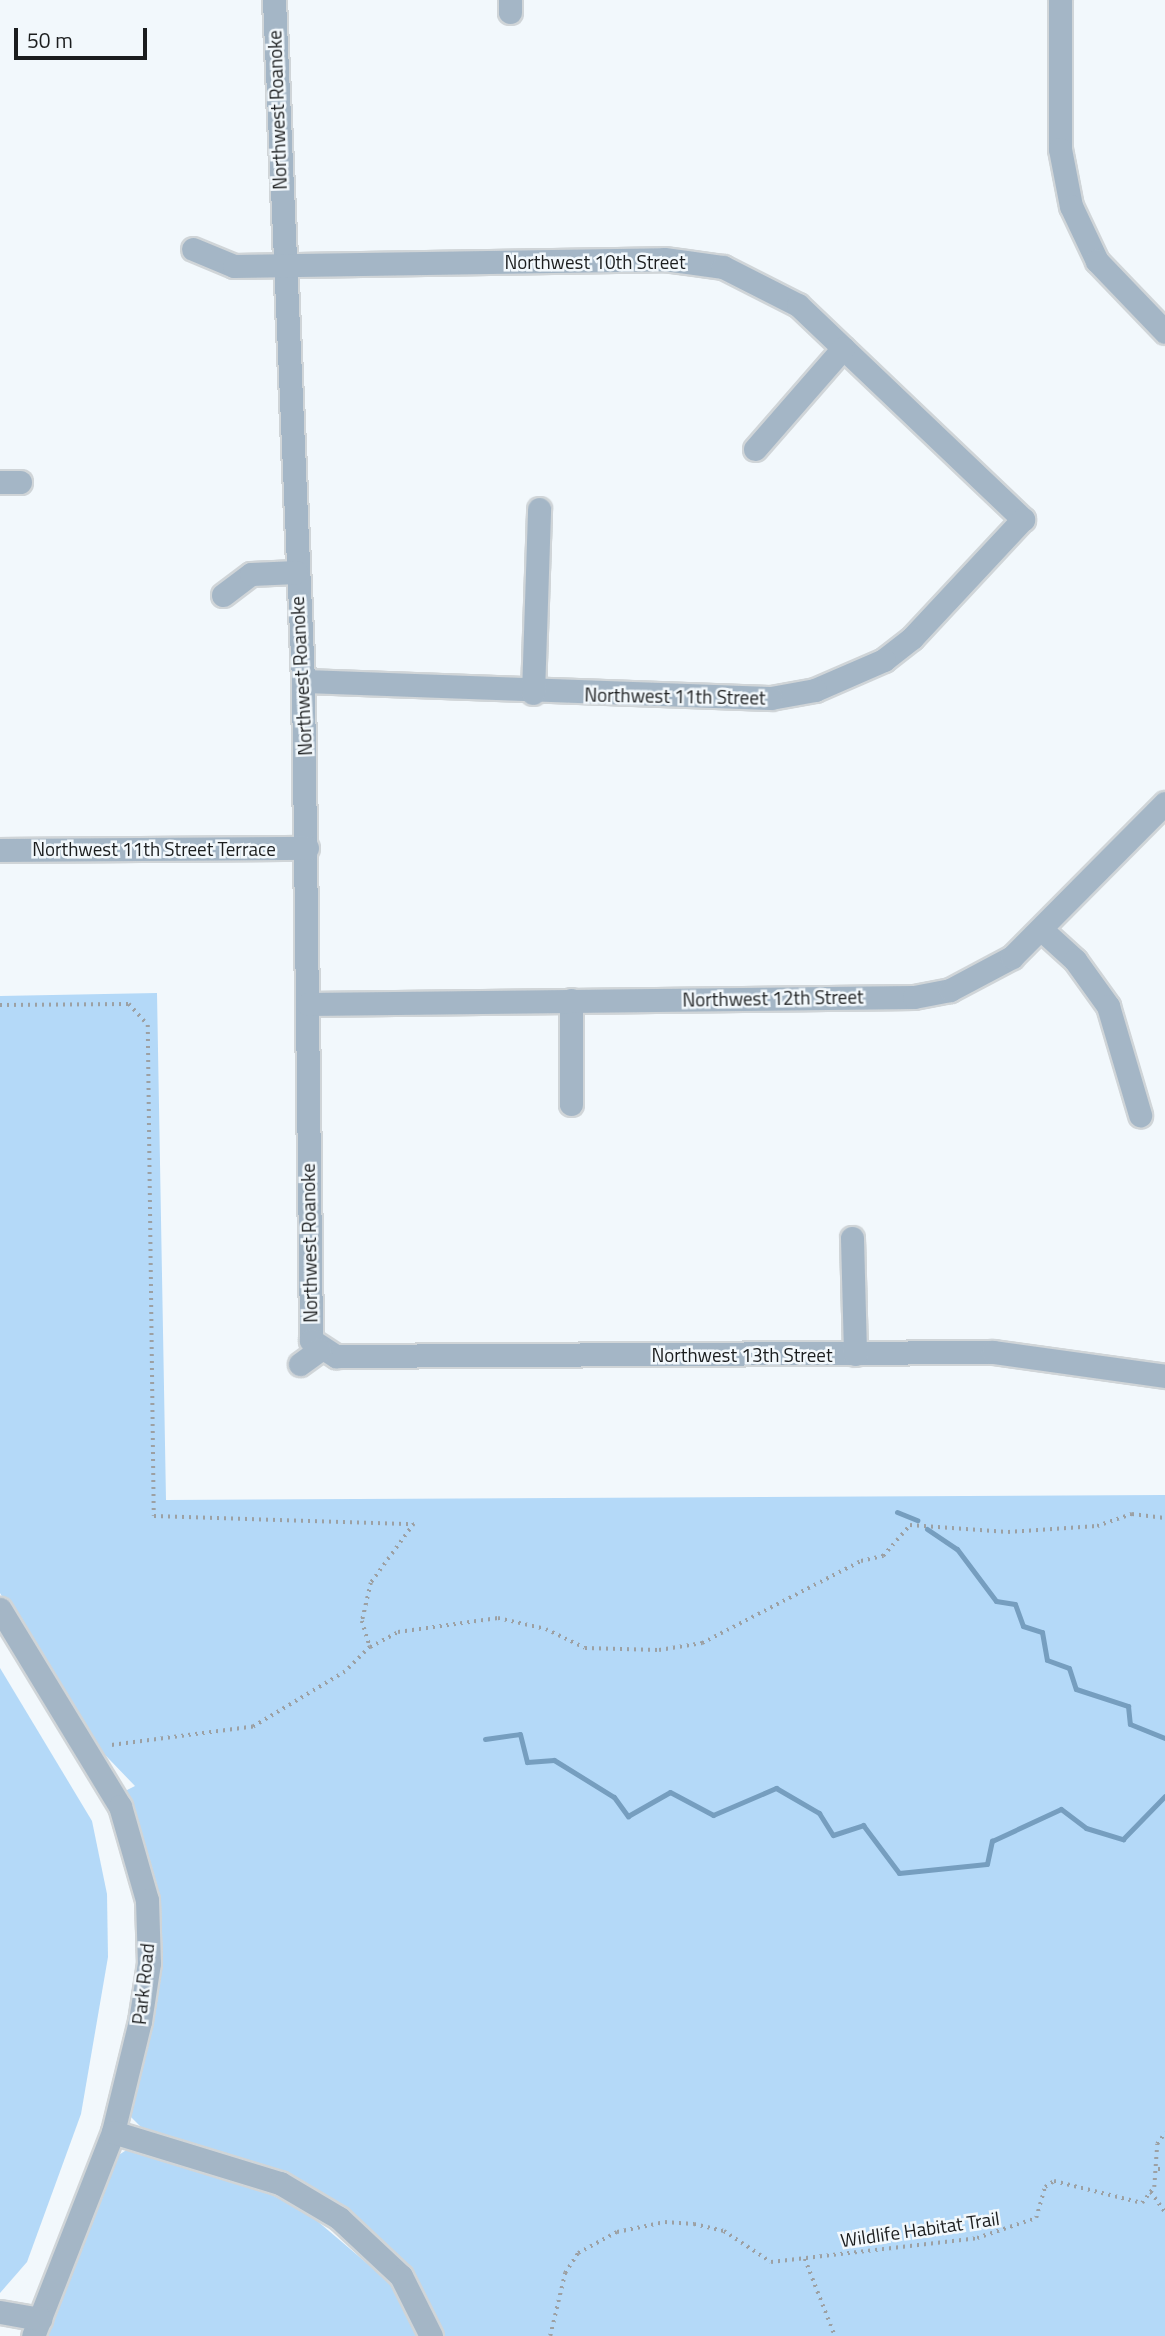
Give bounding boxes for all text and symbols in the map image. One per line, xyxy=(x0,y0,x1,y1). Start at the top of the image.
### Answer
scale bar xyxy=(18,14,150,58)
text: 50 m xyxy=(27,24,73,56)
street label: Northwest Roanoke xyxy=(263,30,291,190)
street label: Northwest 10th Street xyxy=(504,251,686,273)
street label: Northwest Roanoke xyxy=(285,596,317,756)
street label: Northwest 11th Street xyxy=(584,683,766,709)
street label: Northwest 11th Street Terrace xyxy=(32,838,276,860)
street label: Northwest 12th Street xyxy=(682,985,864,1011)
street label: Northwest Roanoke xyxy=(296,1163,322,1323)
street label: Northwest 13th Street xyxy=(651,1344,833,1366)
street label: Park Road xyxy=(127,1942,159,2026)
street label: Wildlife Habitat Trail xyxy=(839,2207,1001,2251)

